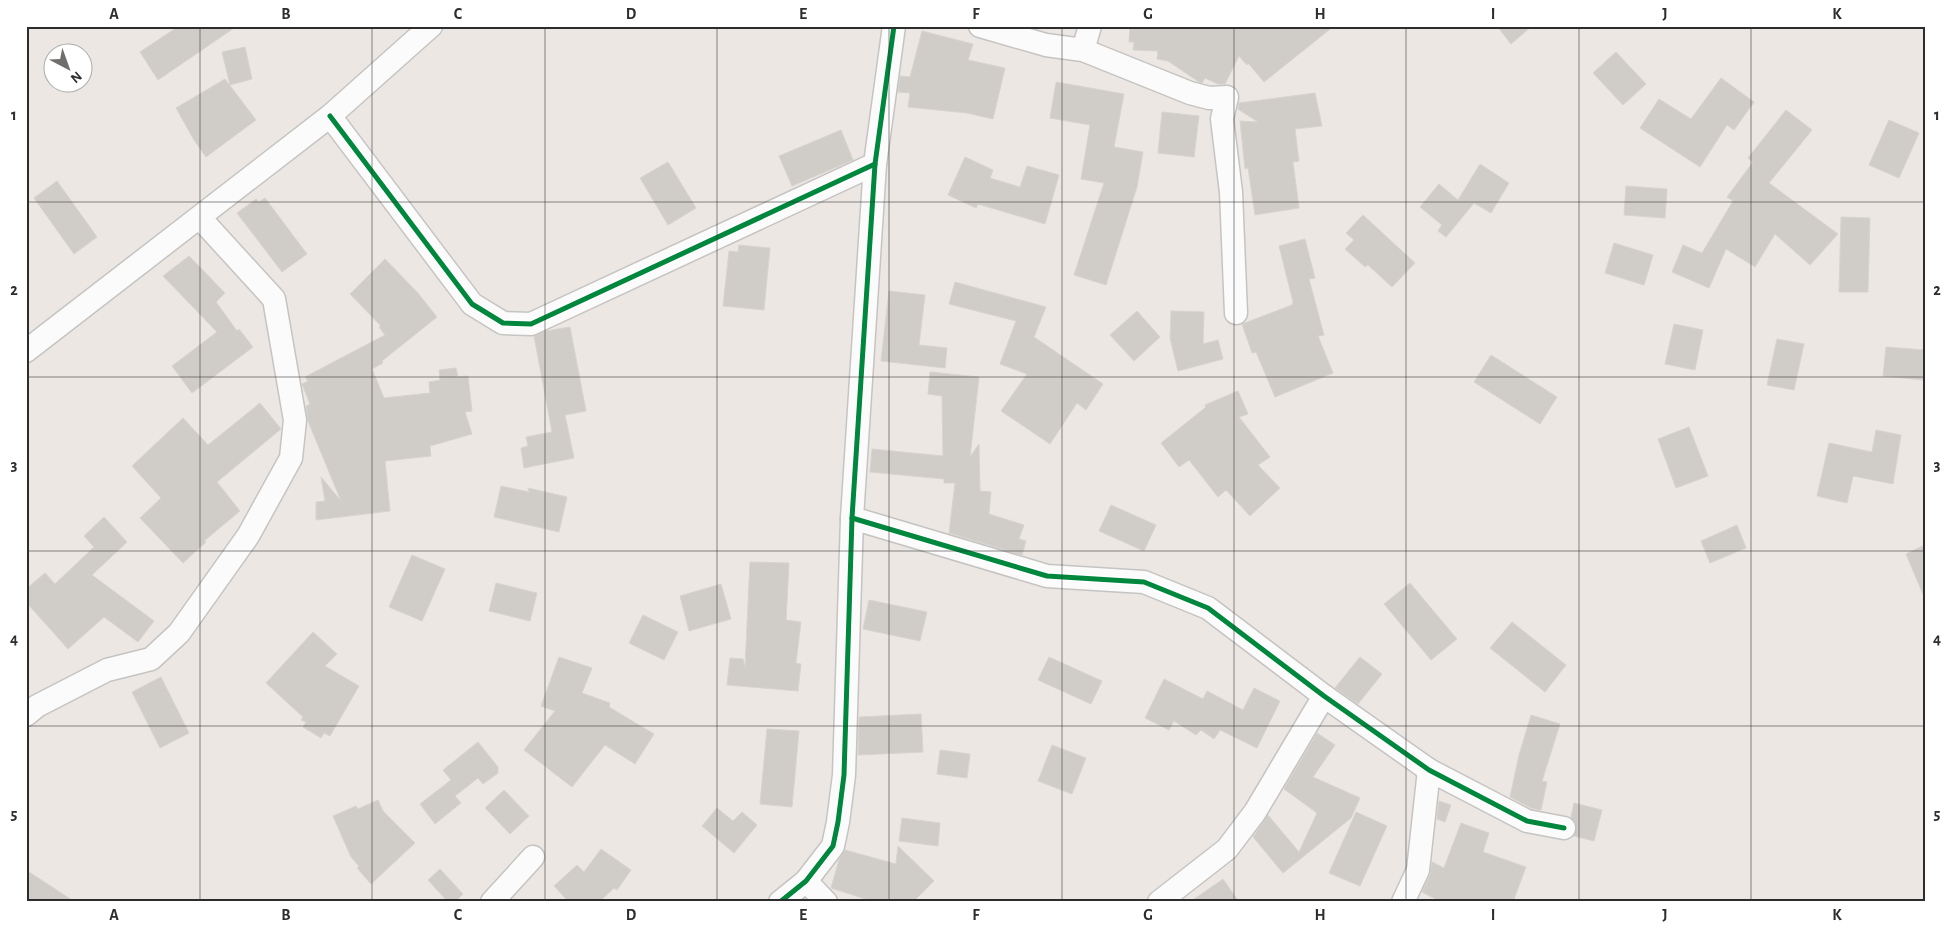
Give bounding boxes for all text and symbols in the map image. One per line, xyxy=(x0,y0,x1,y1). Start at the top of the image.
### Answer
text: A xyxy=(109,6,119,22)
text: B xyxy=(281,6,291,22)
text: C xyxy=(454,6,463,22)
text: D xyxy=(626,6,637,22)
text: E xyxy=(799,6,807,22)
text: F xyxy=(972,6,980,22)
text: G xyxy=(1143,6,1153,22)
text: H xyxy=(1314,6,1326,22)
text: I xyxy=(1491,6,1495,22)
text: J xyxy=(1662,6,1668,22)
text: K xyxy=(1832,6,1842,22)
north arrow xyxy=(42,42,92,92)
text: N xyxy=(68,69,84,86)
text: 1 xyxy=(11,107,17,123)
text: 1 xyxy=(1934,107,1940,123)
text: 2 xyxy=(10,282,18,298)
text: 2 xyxy=(1933,282,1941,298)
text: 3 xyxy=(11,457,18,473)
text: 3 xyxy=(1934,457,1941,473)
text: 4 xyxy=(10,631,18,647)
text: 4 xyxy=(1933,631,1941,647)
text: 5 xyxy=(11,806,18,822)
text: 5 xyxy=(1934,806,1941,822)
text: A xyxy=(109,907,119,923)
text: B xyxy=(281,907,291,923)
text: C xyxy=(454,907,463,923)
text: D xyxy=(626,907,637,923)
text: E xyxy=(799,907,807,923)
text: F xyxy=(972,907,980,923)
text: G xyxy=(1143,907,1153,923)
text: H xyxy=(1314,907,1326,923)
text: I xyxy=(1491,907,1495,923)
text: J xyxy=(1662,907,1668,923)
text: K xyxy=(1832,907,1842,923)

